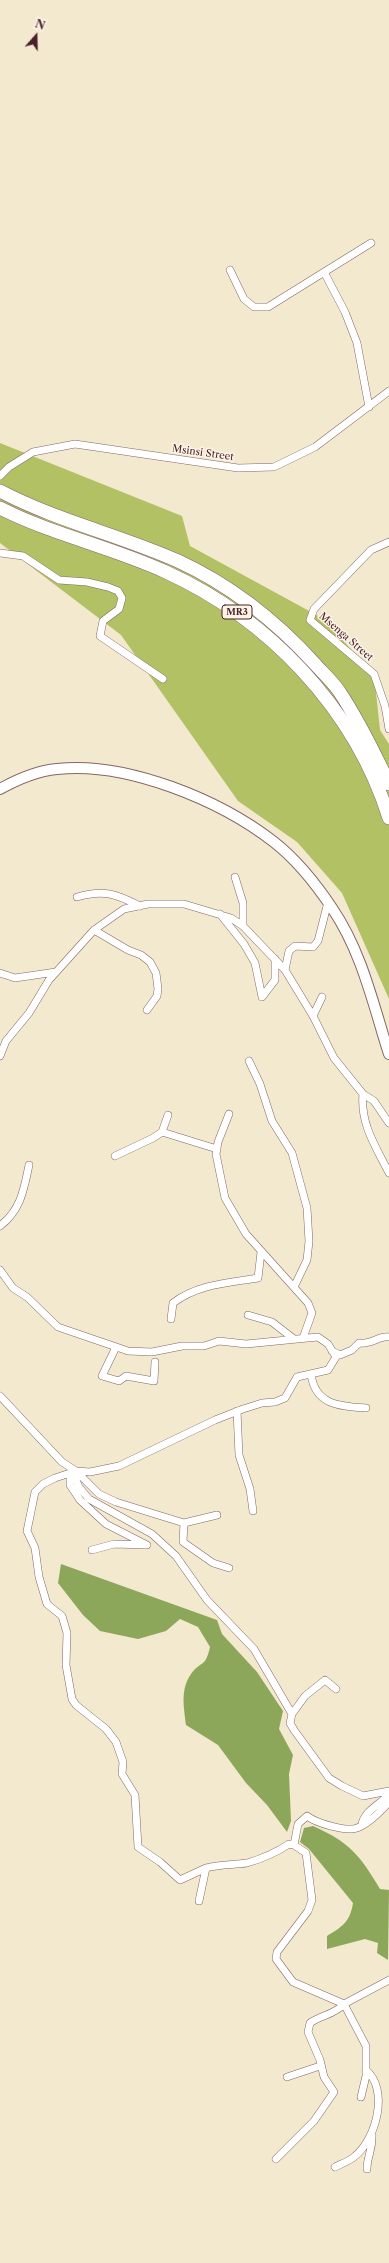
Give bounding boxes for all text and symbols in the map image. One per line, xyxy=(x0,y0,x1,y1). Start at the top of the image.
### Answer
north arrow xyxy=(16,16,56,56)
text: N xyxy=(33,17,47,33)
street label: Msinsi Street xyxy=(171,443,235,463)
road number: MR3 xyxy=(222,605,252,619)
street label: Msenga Street xyxy=(316,610,376,664)

